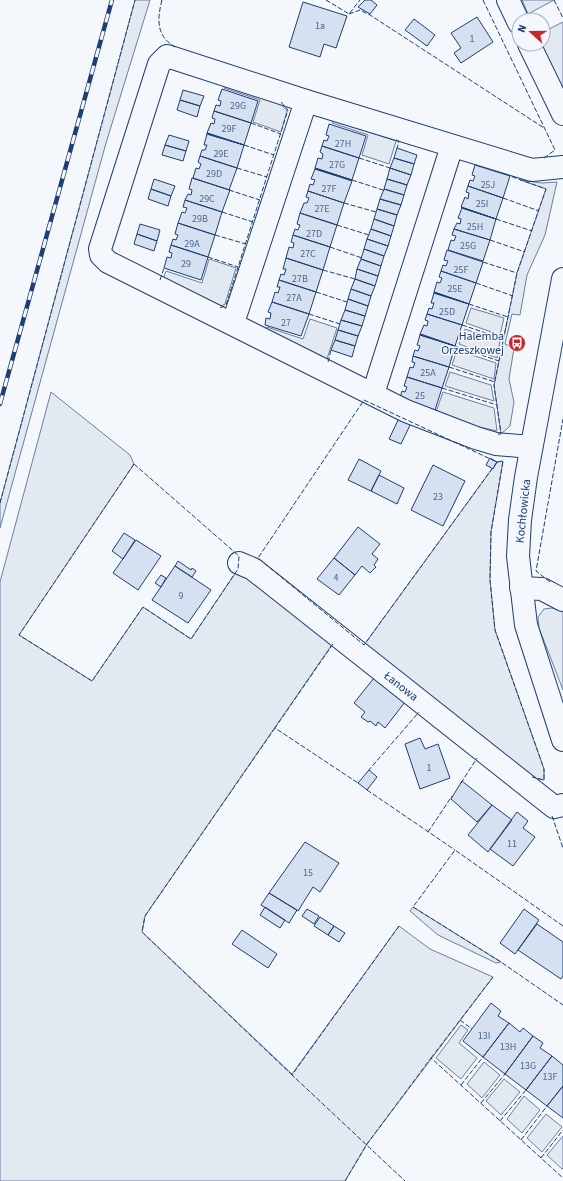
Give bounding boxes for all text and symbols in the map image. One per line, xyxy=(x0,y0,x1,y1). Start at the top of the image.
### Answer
north arrow xyxy=(511,12,551,52)
house number: 1a xyxy=(315,19,325,33)
text: N xyxy=(514,22,530,35)
house number: 1 xyxy=(470,32,475,46)
house number: 29G xyxy=(230,99,246,113)
house number: 29F xyxy=(222,122,236,136)
house number: 27H xyxy=(335,137,351,151)
house number: 29E xyxy=(213,147,229,161)
house number: 27G xyxy=(329,158,345,172)
house number: 29D xyxy=(206,167,222,181)
house number: 25J xyxy=(481,178,495,192)
house number: 27F xyxy=(322,182,336,196)
house number: 29C xyxy=(199,192,215,206)
house number: 25I xyxy=(476,197,488,211)
house number: 27E xyxy=(314,202,330,216)
house number: 29B xyxy=(192,212,208,226)
house number: 25H xyxy=(467,220,483,234)
house number: 27D xyxy=(306,227,322,241)
house number: 29A xyxy=(184,237,200,251)
house number: 25G xyxy=(460,239,476,253)
house number: 27C xyxy=(300,247,316,261)
house number: 29 xyxy=(181,257,191,271)
house number: 25F xyxy=(454,263,468,277)
house number: 27B xyxy=(292,272,308,286)
house number: 25E xyxy=(447,282,463,296)
house number: 27A xyxy=(286,291,302,305)
house number: 25D xyxy=(439,305,455,319)
house number: 27 xyxy=(281,316,291,330)
place label: Halemba Orzeszkowej xyxy=(441,328,504,359)
bus stop icon: Halemba Orzeszkowej xyxy=(507,333,527,353)
house number: 25A xyxy=(420,366,436,380)
house number: 25 xyxy=(415,389,425,403)
street label: Kochłowicka xyxy=(512,478,535,544)
house number: 23 xyxy=(433,490,443,504)
house number: 4 xyxy=(334,571,339,585)
house number: 9 xyxy=(179,589,184,603)
street label: Łanowa xyxy=(379,667,422,705)
house number: 1 xyxy=(427,761,432,775)
house number: 11 xyxy=(507,837,517,851)
house number: 15 xyxy=(303,866,313,880)
house number: 13I xyxy=(478,1029,490,1043)
house number: 13H xyxy=(500,1040,516,1054)
house number: 13G xyxy=(520,1059,536,1073)
house number: 13F xyxy=(543,1070,557,1084)

